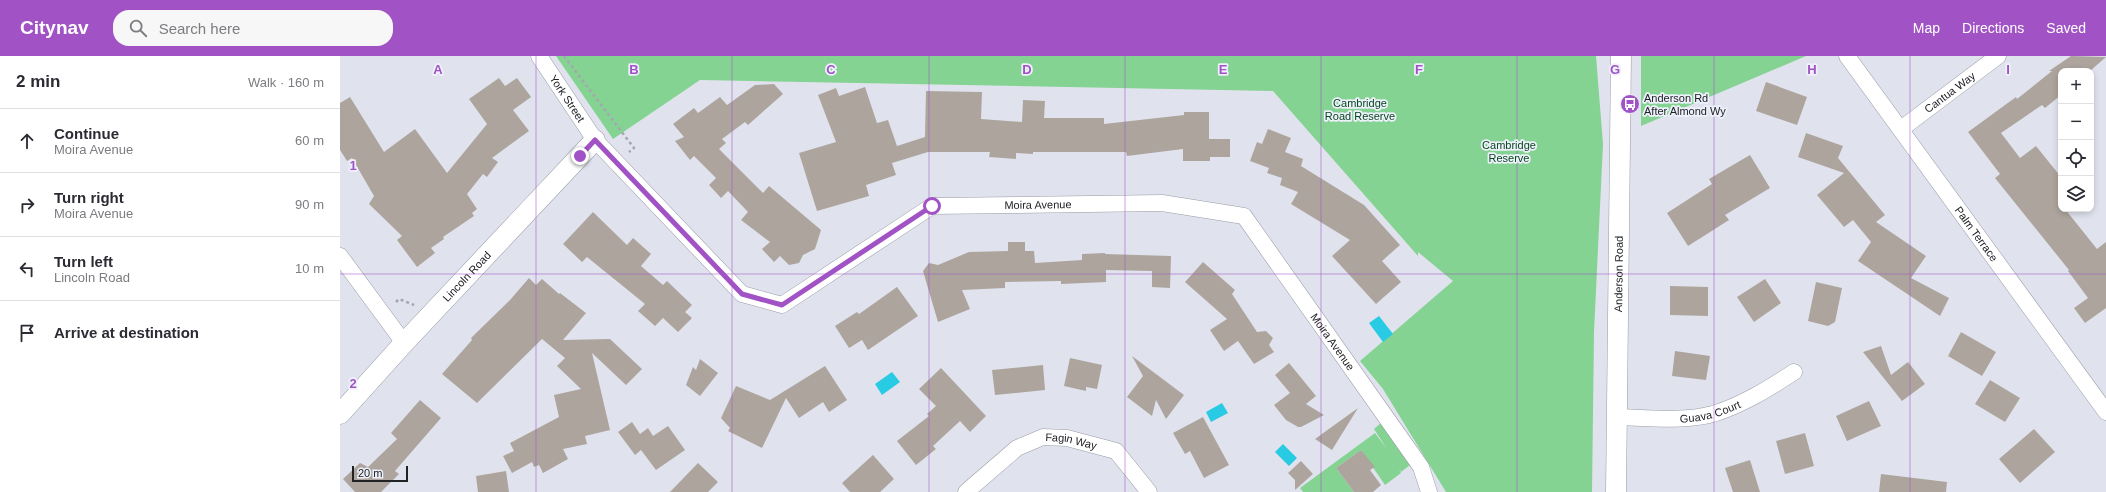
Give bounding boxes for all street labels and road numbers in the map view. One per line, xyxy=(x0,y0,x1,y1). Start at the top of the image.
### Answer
street label: Cantua Way xyxy=(1922,69,1978,115)
street label: York Street xyxy=(547,73,587,124)
street label: Moira Avenue xyxy=(1004,198,1072,211)
street label: Palm Terrace xyxy=(1953,204,2000,264)
street label: Anderson Road xyxy=(1612,236,1625,312)
street label: Lincoln Road xyxy=(440,249,493,304)
street label: Moira Avenue xyxy=(1308,311,1357,373)
street label: Guava Court xyxy=(1679,398,1742,425)
street label: Fagin Way xyxy=(1045,431,1099,452)

